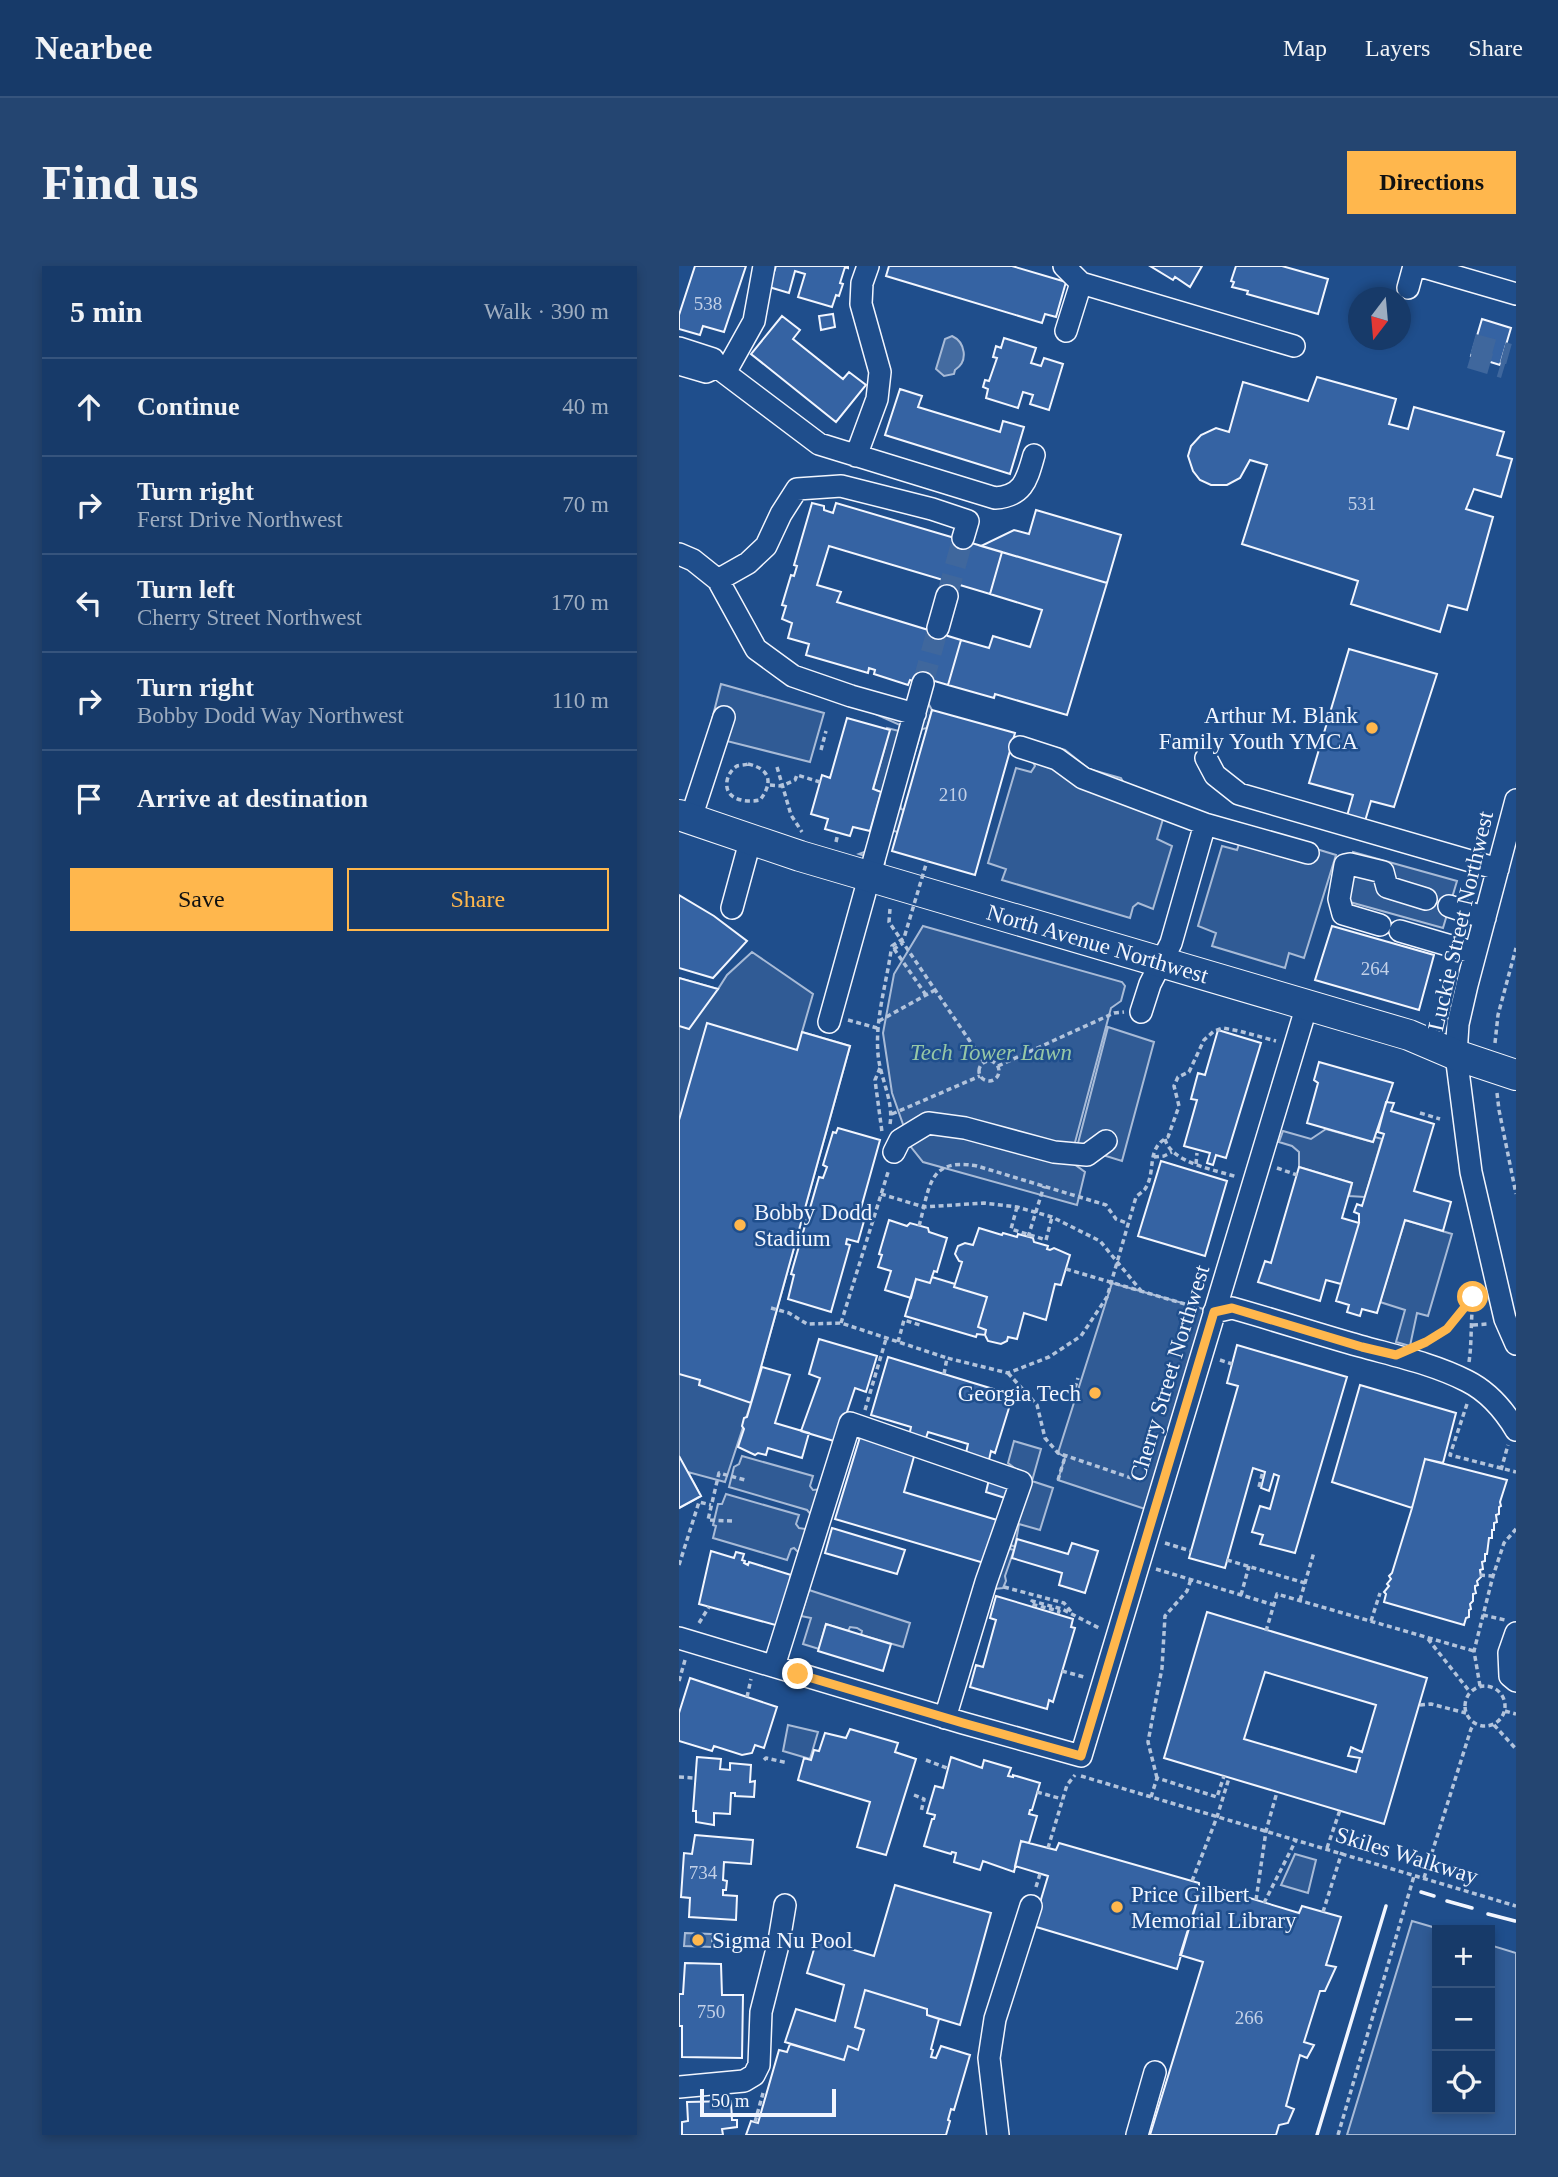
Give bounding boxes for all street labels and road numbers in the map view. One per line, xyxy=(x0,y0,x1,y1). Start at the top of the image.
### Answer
street label: Luckie Street Northwest xyxy=(1423,808,1498,1033)
street label: North Avenue Northwest xyxy=(984,900,1212,989)
street label: Cherry Street Northwest xyxy=(1125,1261,1214,1484)
street label: Skiles Walkway xyxy=(1332,1822,1482,1889)

